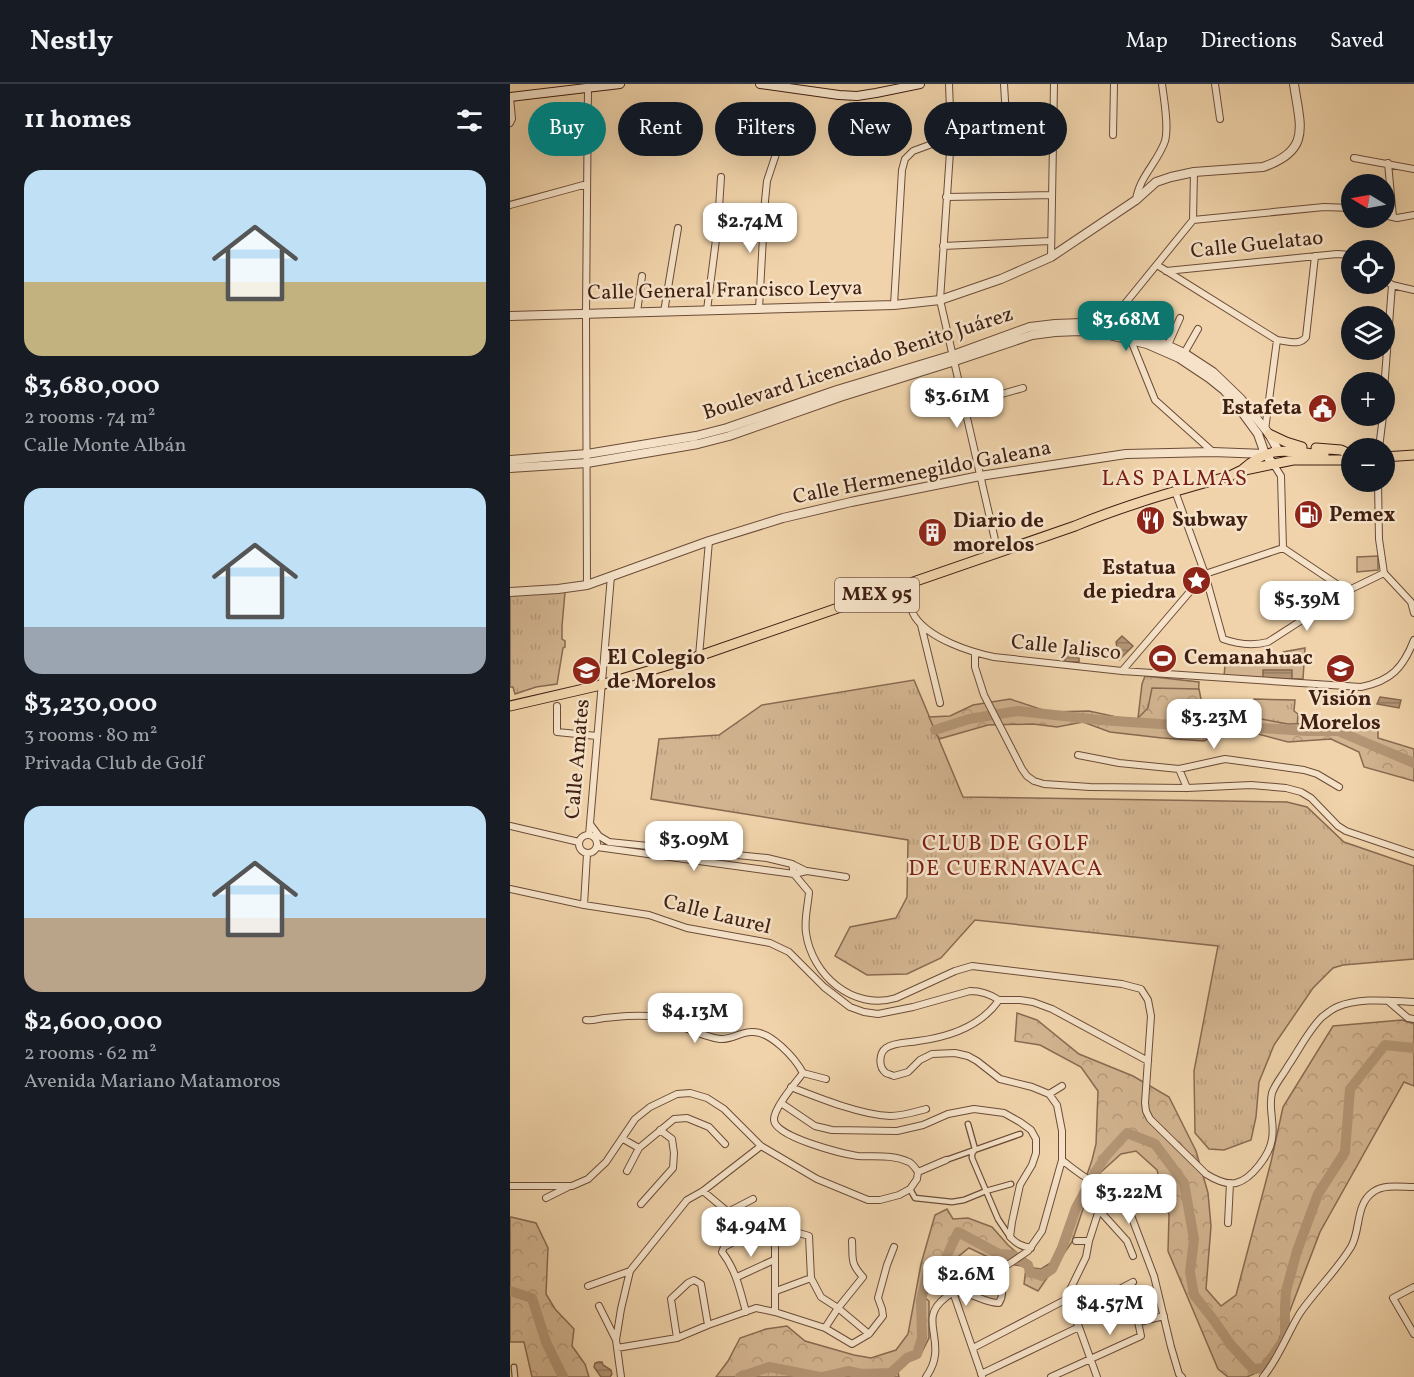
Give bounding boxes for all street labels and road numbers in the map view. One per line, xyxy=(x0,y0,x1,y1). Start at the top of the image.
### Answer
street label: Calle Guelatao xyxy=(1189,224,1325,266)
street label: Calle General Francisco Leyva xyxy=(587,274,863,308)
street label: Boulevard Licenciado Benito Juárez xyxy=(699,300,1017,428)
street label: Calle Hermenegildo Galeana xyxy=(790,434,1054,512)
road number: MEX 95 xyxy=(835,578,919,612)
street label: Calle Jalisco xyxy=(1010,628,1122,668)
street label: Calle Amates xyxy=(558,698,598,820)
street label: Calle Laurel xyxy=(660,888,774,942)

